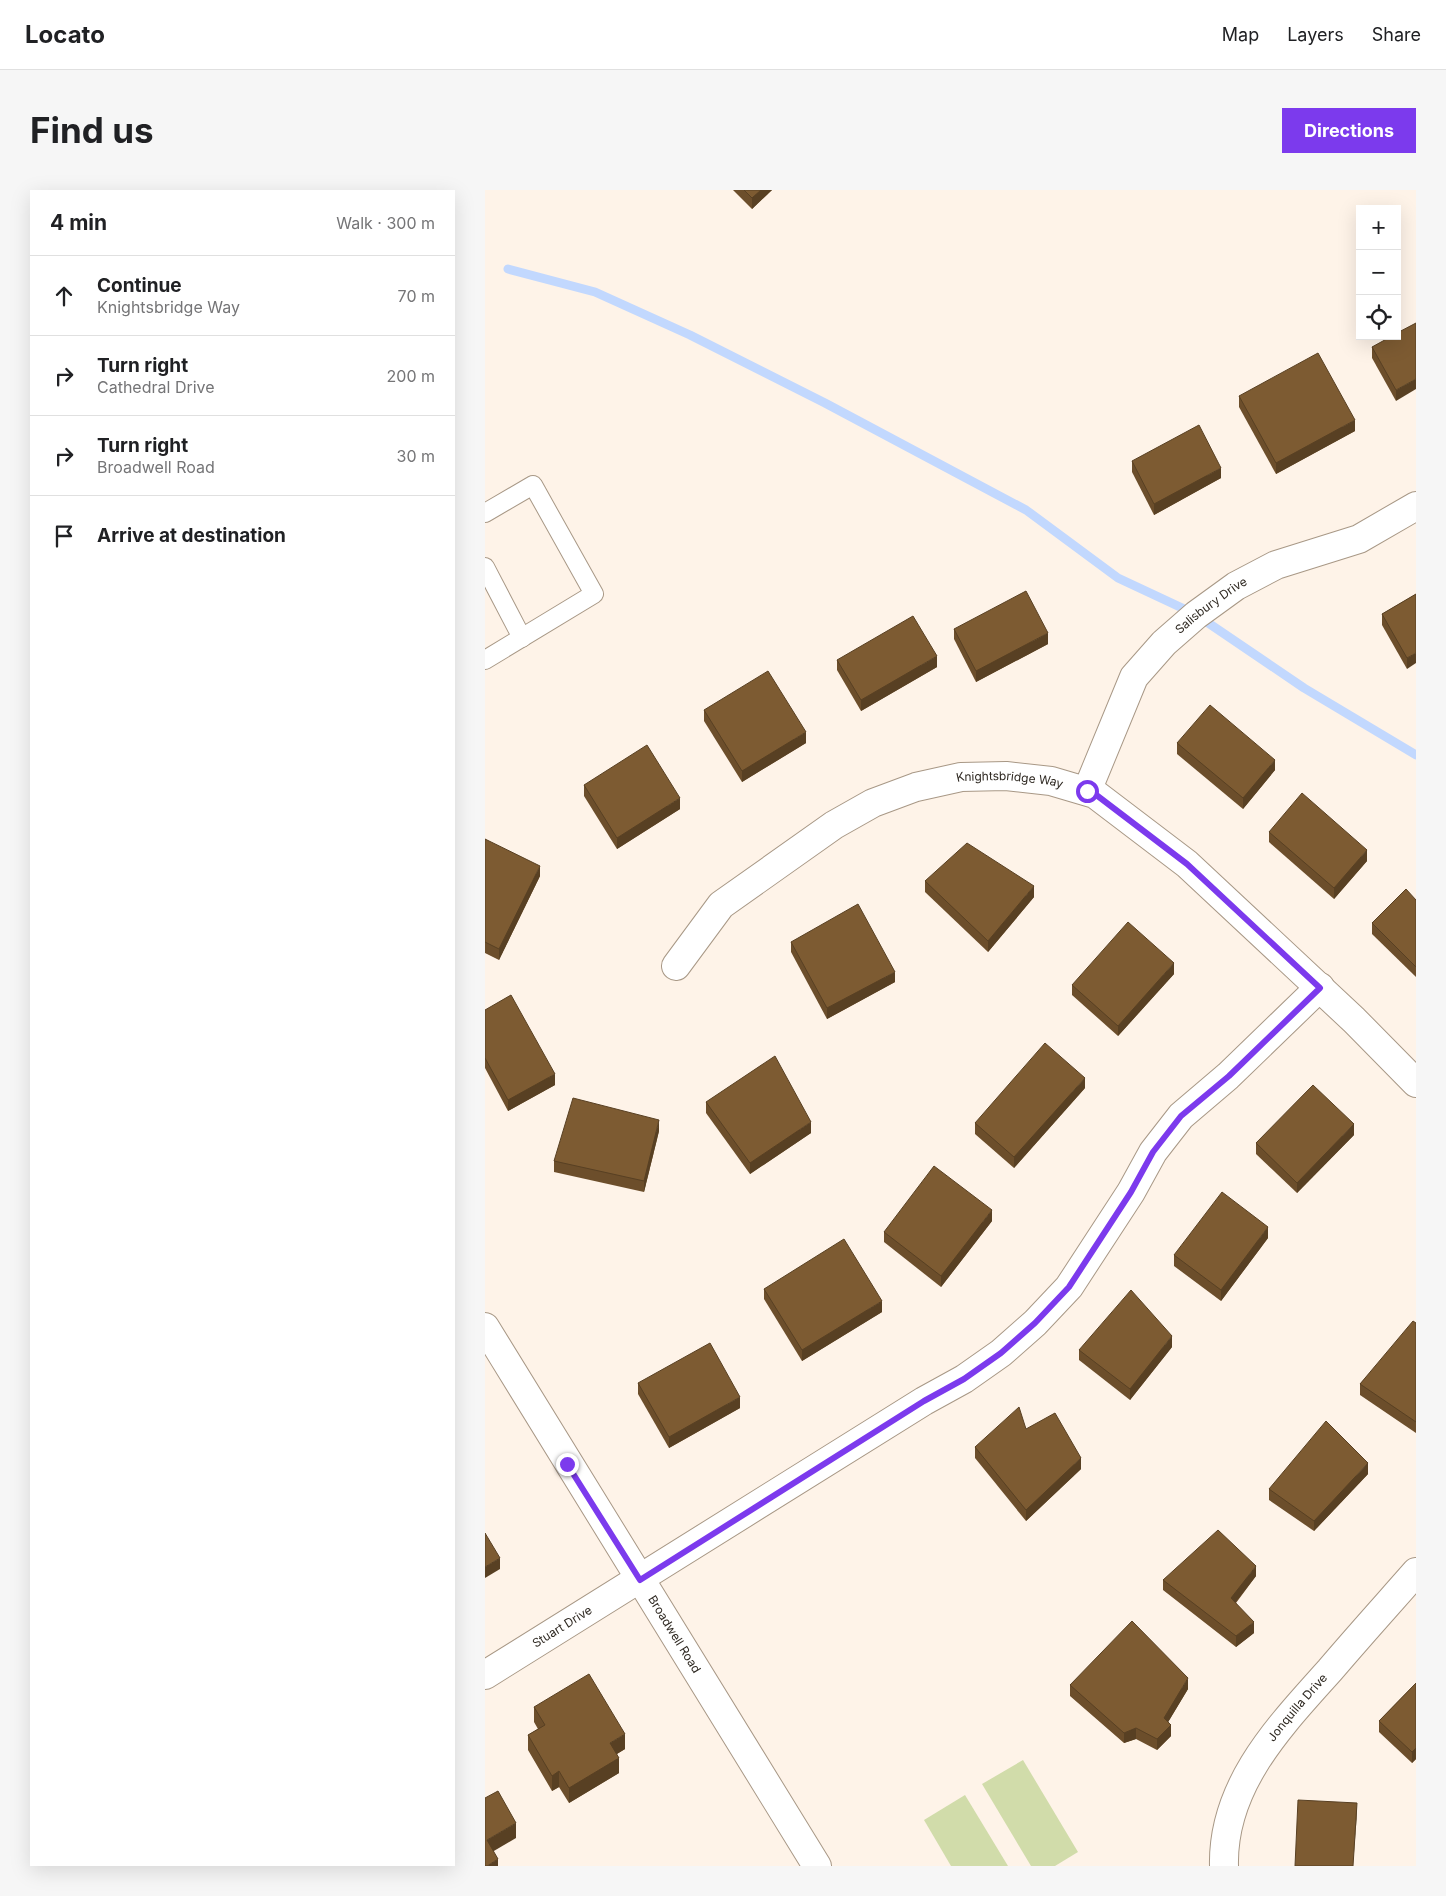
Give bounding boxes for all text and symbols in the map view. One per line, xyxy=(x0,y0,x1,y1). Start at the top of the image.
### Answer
text: Locato xyxy=(25,20,105,49)
text: Map xyxy=(1222,24,1259,45)
text: Layers xyxy=(1287,24,1344,45)
text: Share xyxy=(1372,24,1421,45)
button: Directions xyxy=(1282,108,1416,153)
text: Find us xyxy=(30,109,154,151)
map controls xyxy=(1356,205,1401,340)
button: + xyxy=(1356,205,1401,250)
text: 4 min xyxy=(50,210,107,235)
text: Walk · 300 m xyxy=(336,213,435,233)
button: − xyxy=(1356,250,1401,295)
text: Continue xyxy=(97,274,182,297)
icon: ahead xyxy=(50,282,78,310)
text: 70 m xyxy=(398,286,435,306)
button: locate xyxy=(1356,295,1401,340)
text: Knightsbridge Way xyxy=(97,297,240,317)
text: Turn right xyxy=(97,354,188,377)
icon: right xyxy=(50,362,78,390)
text: 200 m xyxy=(387,366,435,386)
text: Cathedral Drive xyxy=(97,377,215,397)
text: Turn right xyxy=(97,434,188,457)
icon: right xyxy=(50,442,78,470)
text: 30 m xyxy=(397,446,435,466)
text: Broadwell Road xyxy=(97,457,215,477)
icon: arrive xyxy=(50,522,78,550)
text: Arrive at destination xyxy=(97,524,286,547)
street label: Salisbury Drive xyxy=(1172,574,1249,637)
street label: Knightsbridge Way xyxy=(955,768,1065,791)
route start xyxy=(1076,780,1099,803)
route end xyxy=(556,1453,579,1476)
street label: Broadwell Road xyxy=(645,1593,704,1676)
street label: Stuart Drive xyxy=(529,1602,594,1651)
street label: Jonquilla Drive xyxy=(1264,1670,1330,1744)

